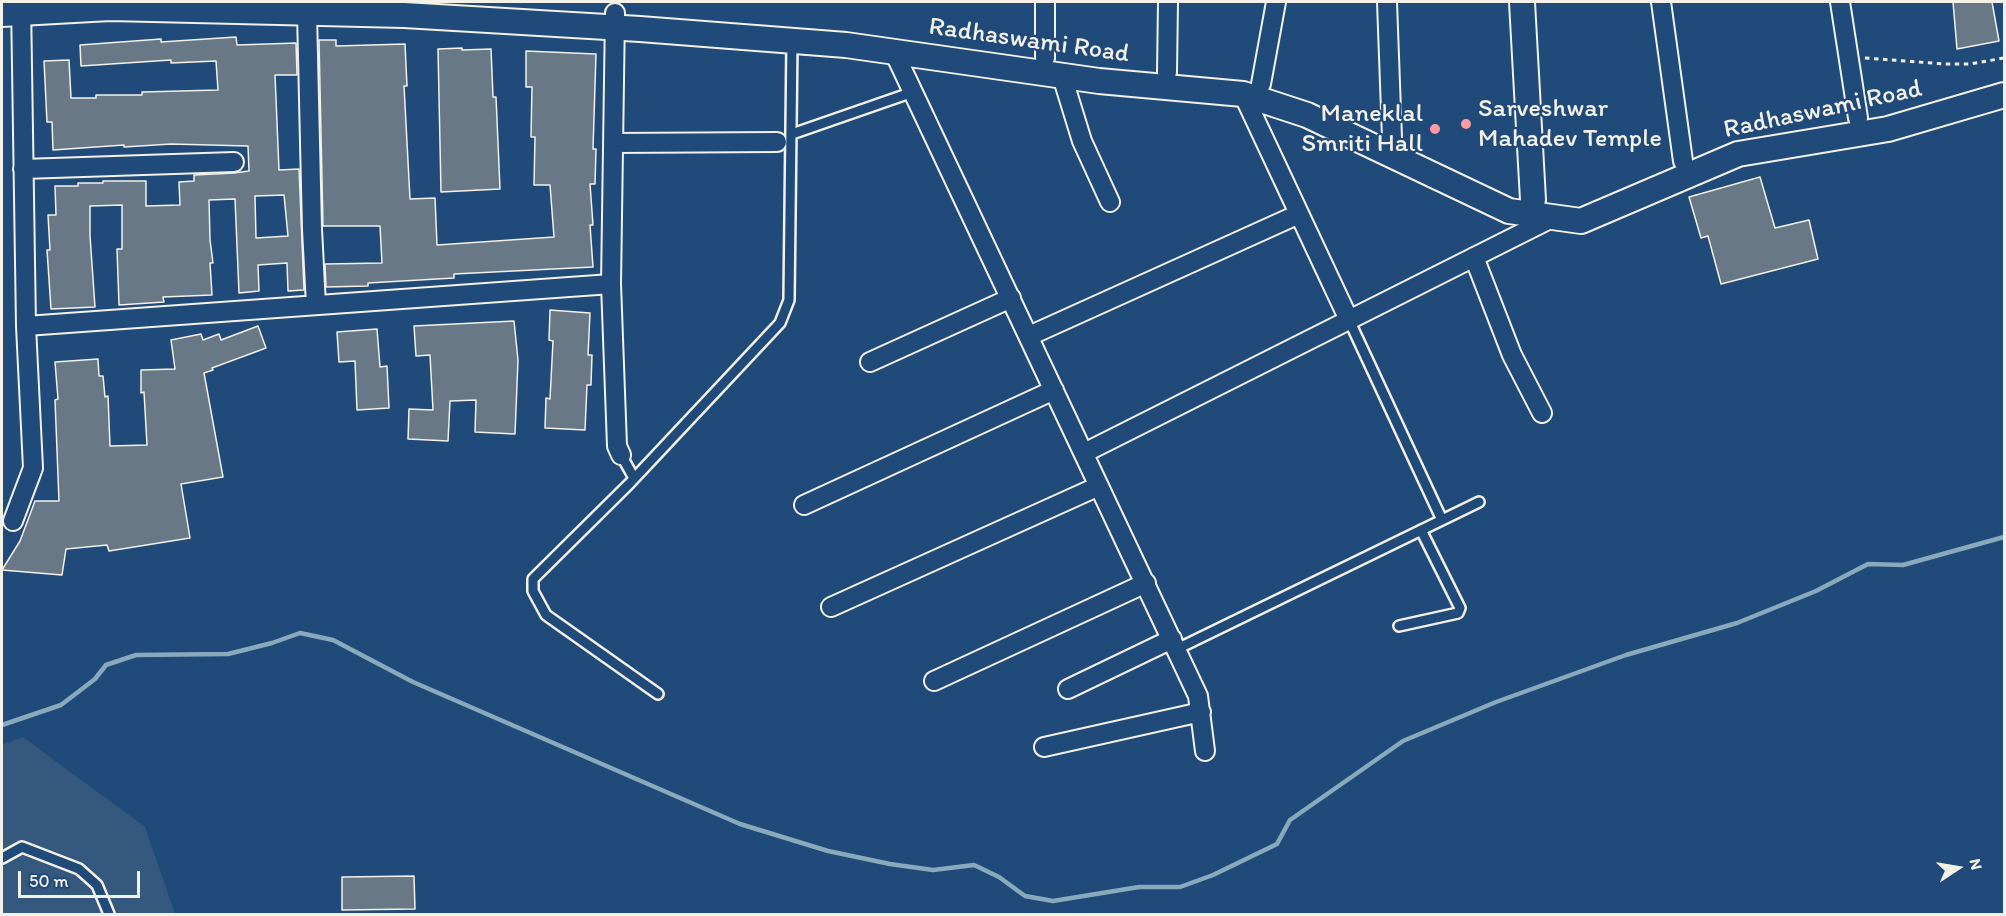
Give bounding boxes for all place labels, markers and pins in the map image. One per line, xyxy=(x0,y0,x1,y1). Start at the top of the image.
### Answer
place label: Sarveshwar Mahadev Temple xyxy=(1478,93,1662,154)
place label: Maneklal Smriti Hall xyxy=(1302,98,1423,160)
marker: Sarveshwar Mahadev Temple xyxy=(1459,117,1473,131)
marker: Maneklal Smriti Hall xyxy=(1428,122,1442,136)

